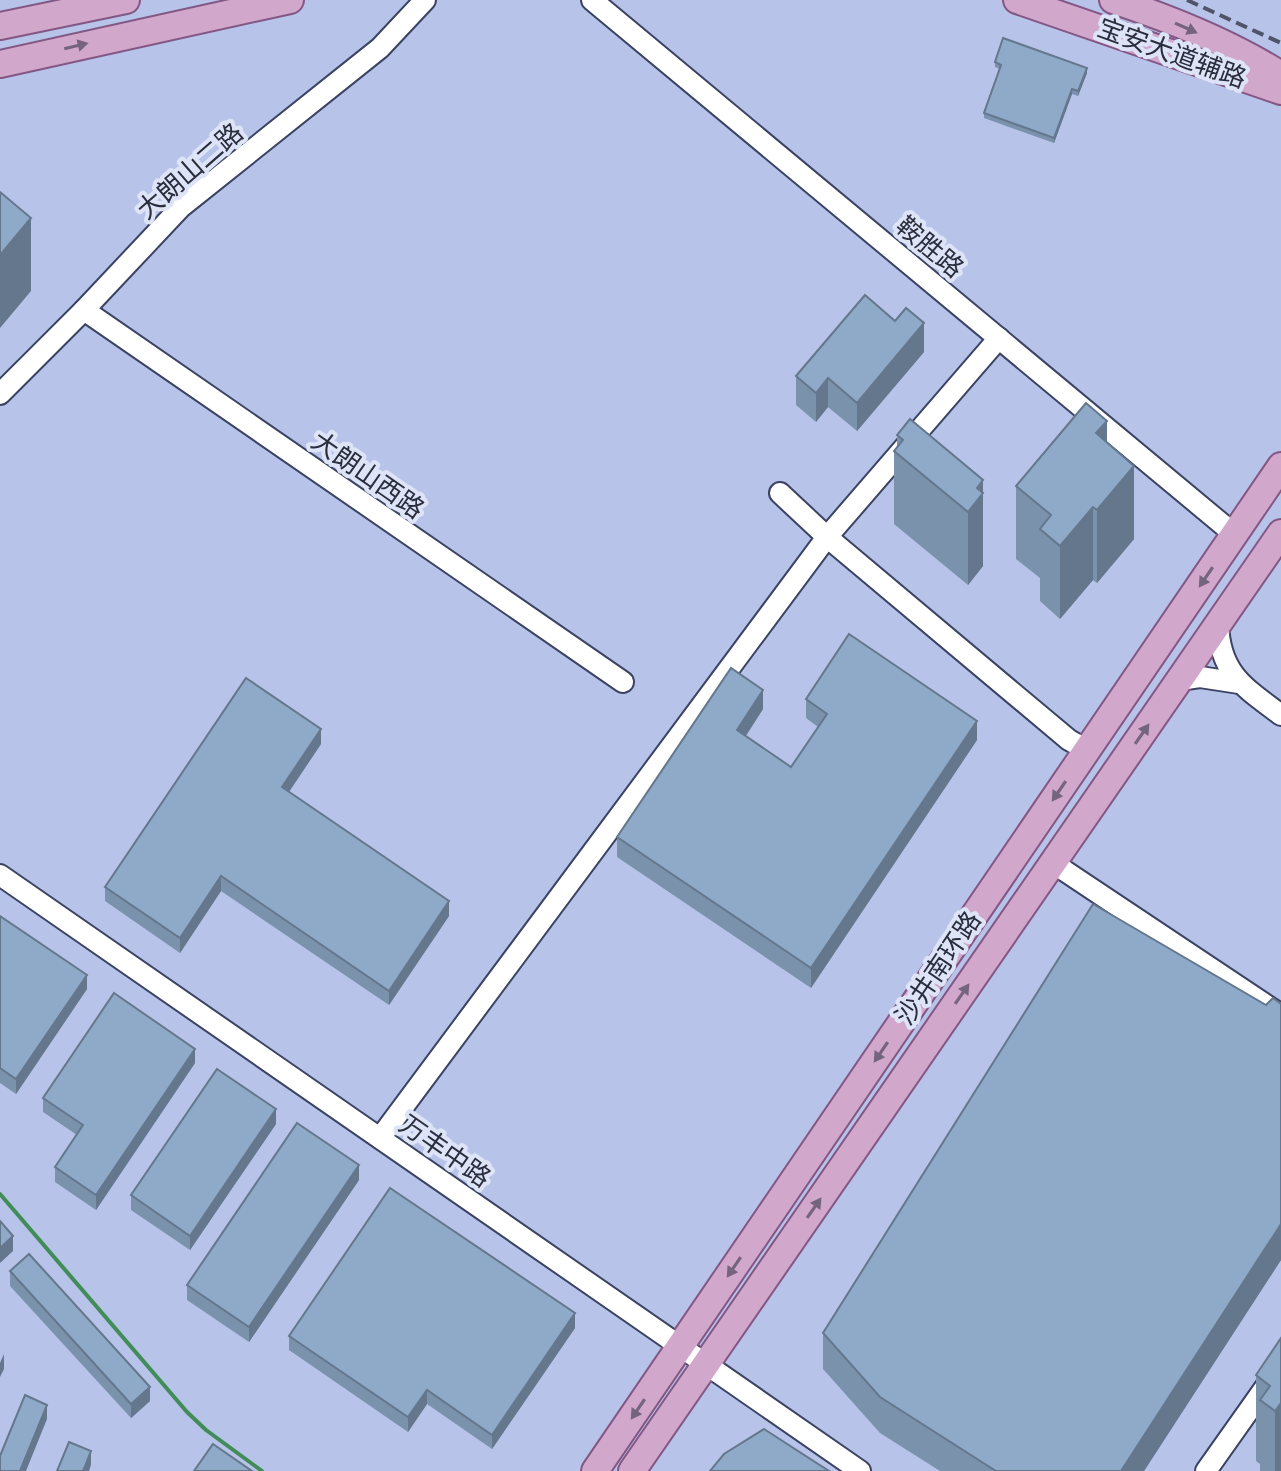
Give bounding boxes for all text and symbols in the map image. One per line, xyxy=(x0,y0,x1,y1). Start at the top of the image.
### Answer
street label: 宝安大道辅路 xyxy=(1093,11,1251,95)
one-way arrow xyxy=(1174,21,1198,34)
one-way arrow xyxy=(64,39,89,52)
street label: 大朗山二路 xyxy=(130,116,250,226)
street label: 鞍胜路 xyxy=(890,210,970,284)
street label: 大朗山西路 xyxy=(306,425,430,525)
one-way arrow xyxy=(1198,566,1213,587)
one-way arrow xyxy=(1134,724,1149,745)
one-way arrow xyxy=(1052,781,1067,802)
street label: 沙井南环路 xyxy=(888,905,988,1031)
one-way arrow xyxy=(954,983,969,1004)
one-way arrow xyxy=(874,1042,889,1063)
street label: 万丰中路 xyxy=(393,1108,497,1194)
one-way arrow xyxy=(806,1197,821,1218)
one-way arrow xyxy=(727,1256,742,1278)
one-way arrow xyxy=(631,1398,646,1419)

